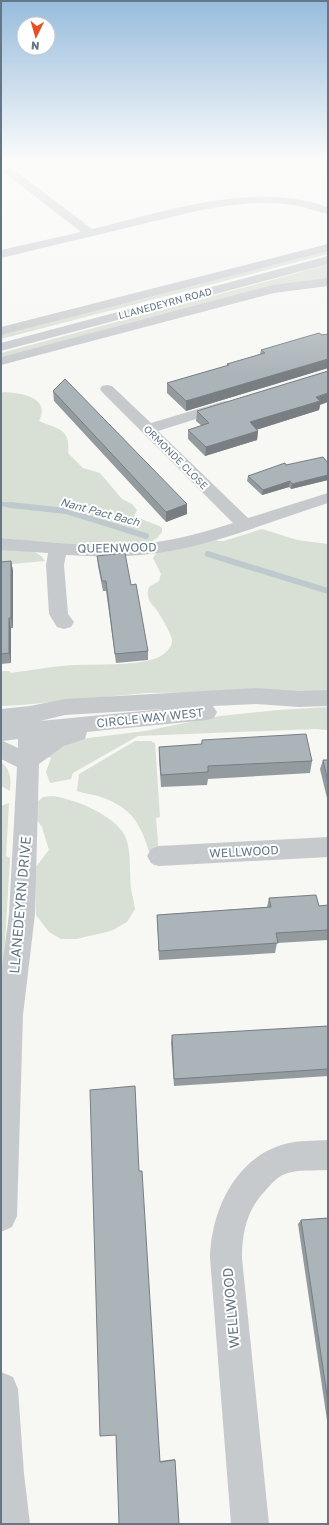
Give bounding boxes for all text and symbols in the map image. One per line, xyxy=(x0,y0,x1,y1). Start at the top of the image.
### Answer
north arrow xyxy=(16,16,56,56)
text: N xyxy=(30,40,40,53)
street label: LLANEDEYRN ROAD xyxy=(117,285,213,321)
street label: ORMONDE CLOSE xyxy=(142,423,210,491)
water label: Nant Pact Bach xyxy=(59,495,142,529)
street label: QUEENWOOD xyxy=(77,539,157,556)
street label: CIRCLE WAY WEST xyxy=(96,704,205,731)
street label: LLANEDEYRN DRIVE xyxy=(5,836,34,974)
street label: WELLWOOD xyxy=(209,842,279,861)
street label: WELLWOOD xyxy=(219,1267,242,1349)

